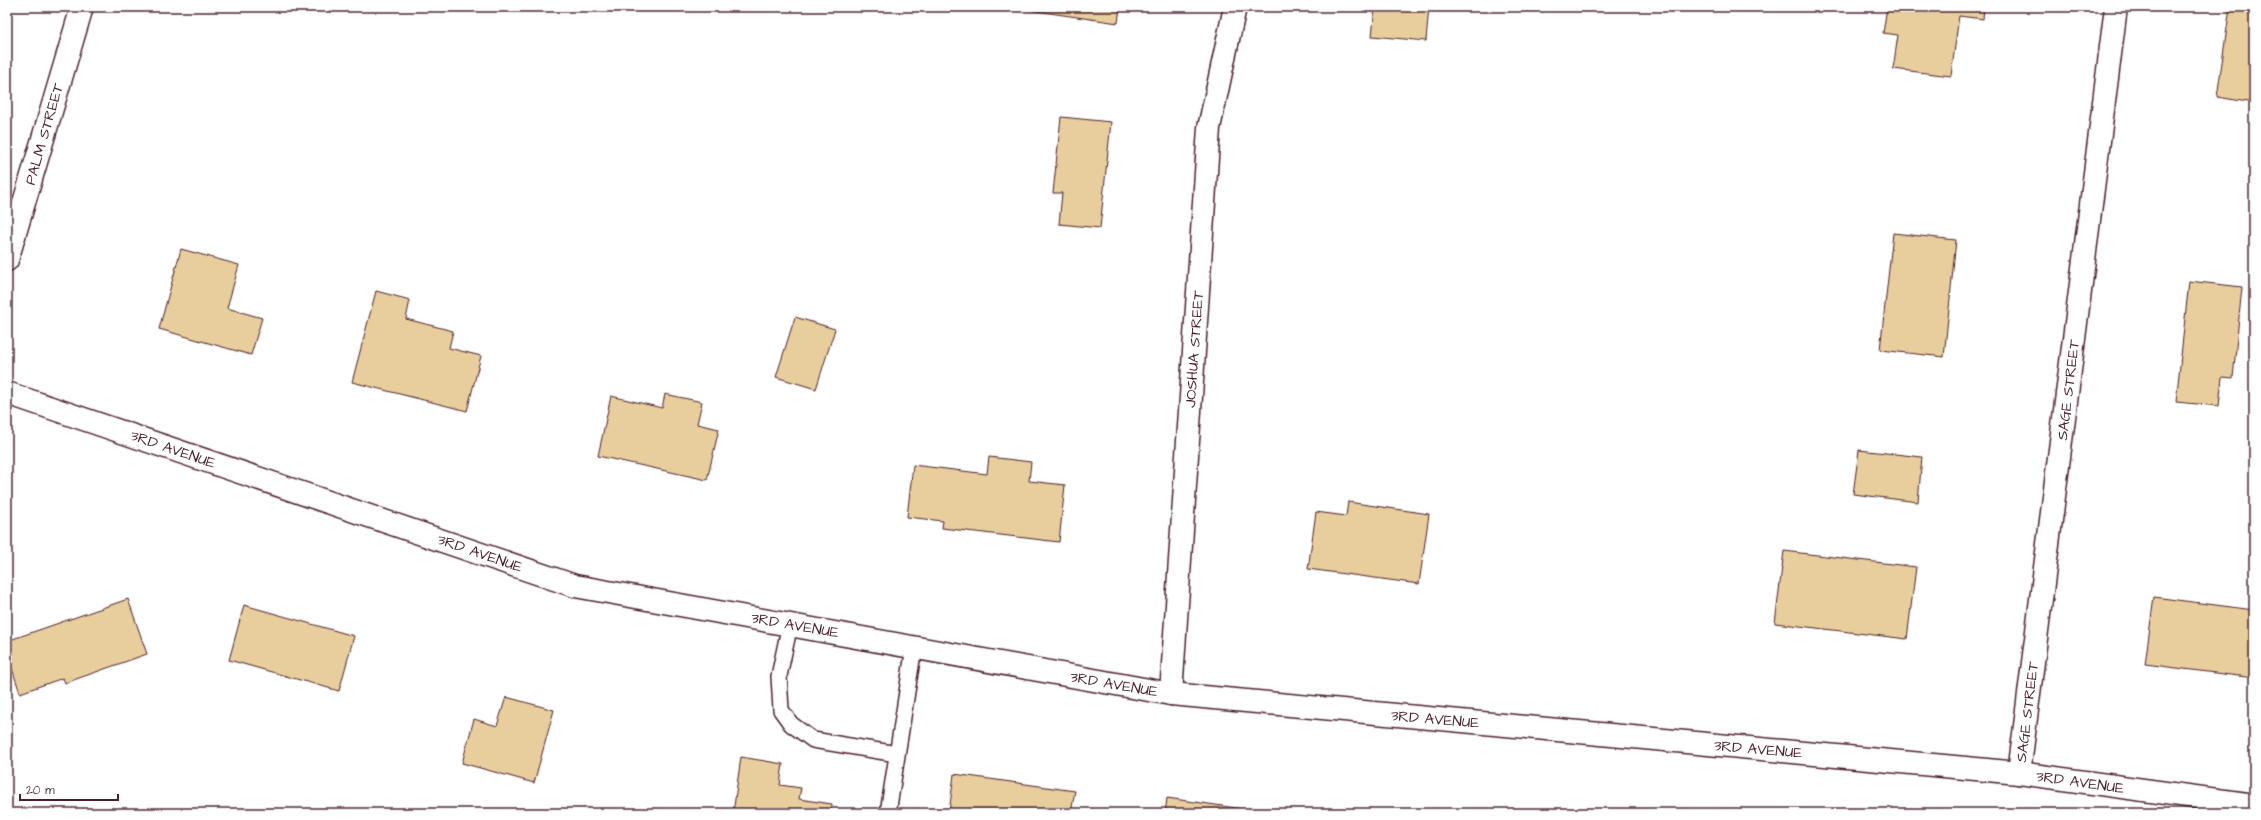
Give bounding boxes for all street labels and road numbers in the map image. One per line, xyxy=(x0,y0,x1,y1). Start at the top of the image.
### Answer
street label: PALM STREET xyxy=(20,80,69,187)
street label: JOSHUA STREET xyxy=(1180,289,1209,408)
street label: SAGE STREET xyxy=(2052,338,2085,442)
street label: 3RD AVENUE xyxy=(128,425,218,474)
street label: 3RD AVENUE xyxy=(435,529,525,578)
street label: 3RD AVENUE xyxy=(749,607,841,644)
street label: SAGE STREET xyxy=(2011,660,2044,764)
street label: 3RD AVENUE xyxy=(1068,666,1160,703)
street label: 3RD AVENUE xyxy=(1390,705,1480,734)
street label: 3RD AVENUE xyxy=(1713,735,1803,764)
street label: 3RD AVENUE xyxy=(2035,766,2125,799)

